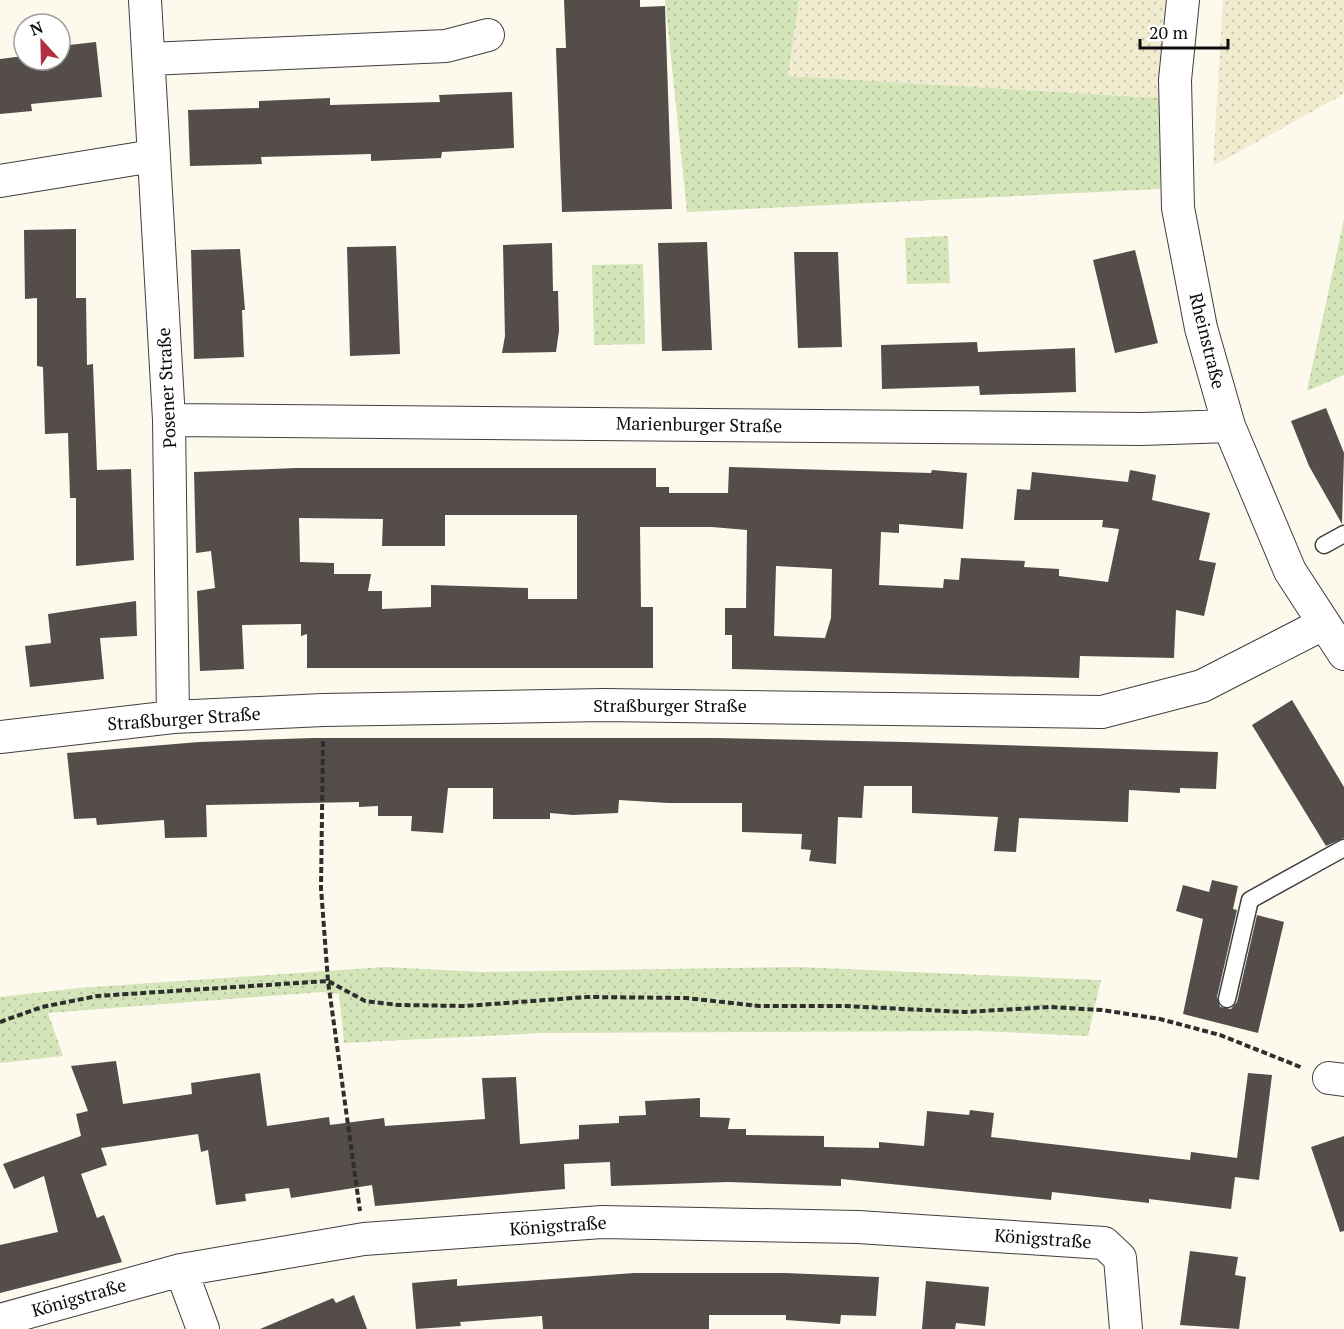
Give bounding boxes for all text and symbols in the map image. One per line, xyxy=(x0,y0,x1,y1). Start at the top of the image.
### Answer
north arrow xyxy=(12,12,72,72)
scale bar xyxy=(1140,12,1228,50)
text: N xyxy=(27,16,46,41)
text: 20 m xyxy=(1149,20,1189,44)
street label: Rheinstraße xyxy=(1184,290,1231,391)
street label: Posener Straße xyxy=(151,327,181,449)
street label: Marienburger Straße xyxy=(616,411,782,437)
street label: Straßburger Straße xyxy=(593,693,747,717)
street label: Straßburger Straße xyxy=(107,701,261,735)
street label: Königstraße xyxy=(509,1210,607,1240)
street label: Königstraße xyxy=(994,1223,1092,1253)
street label: Königstraße xyxy=(29,1272,129,1322)

